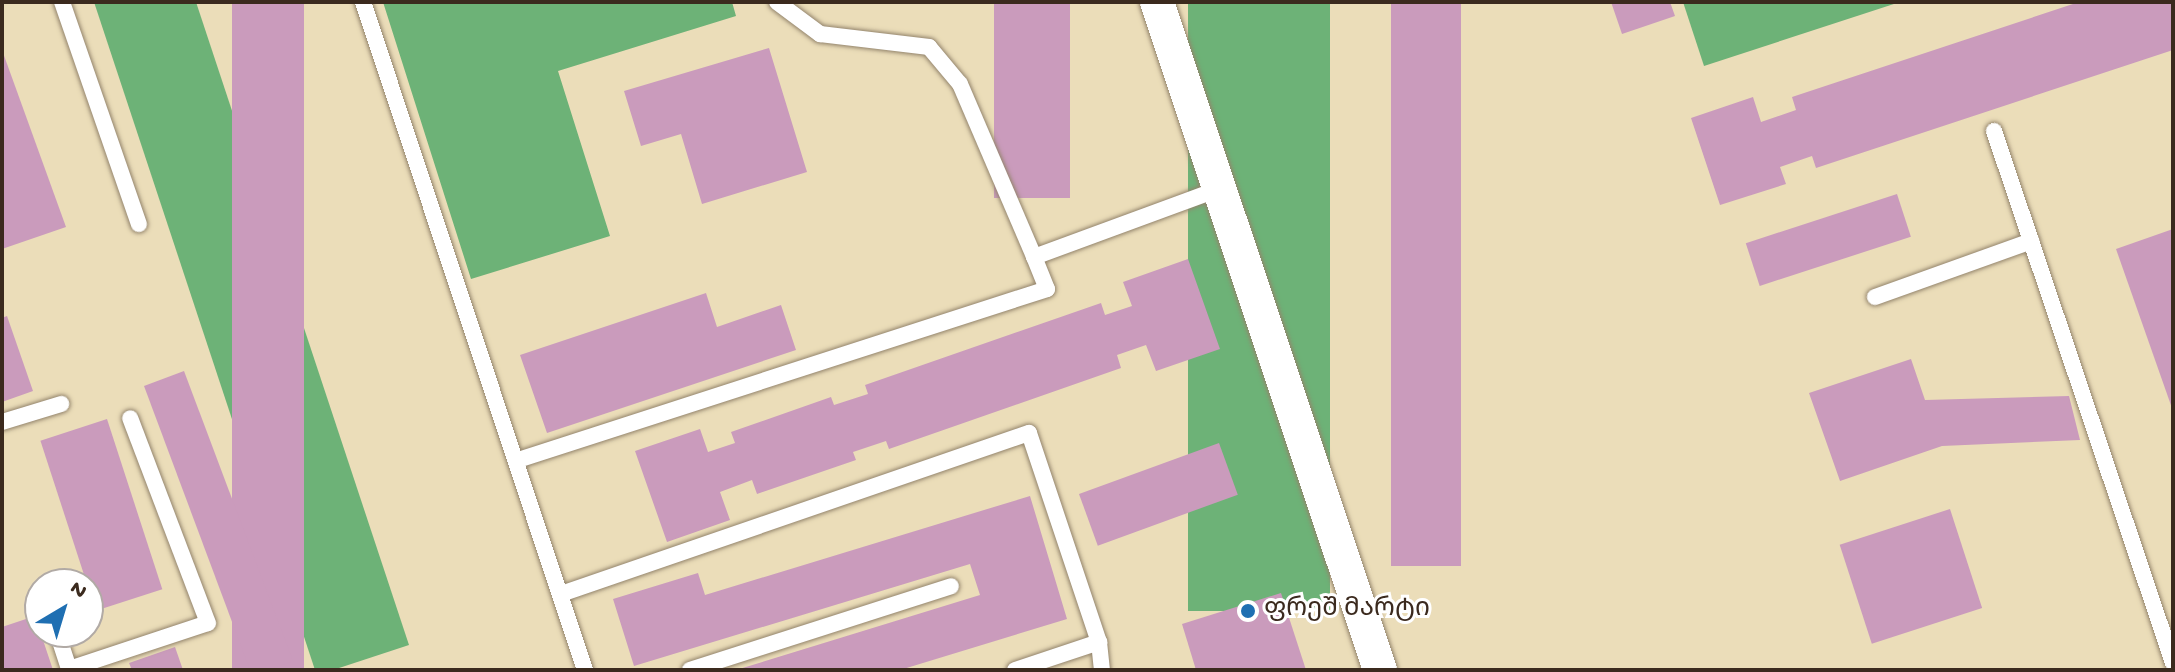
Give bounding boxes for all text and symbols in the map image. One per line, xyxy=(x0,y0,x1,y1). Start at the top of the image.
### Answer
north arrow xyxy=(24,568,104,648)
text: N xyxy=(64,576,91,605)
place label: ფრეშ მარტი xyxy=(1264,595,1430,627)
marker: ფრეშ მარტი xyxy=(1239,602,1257,620)

